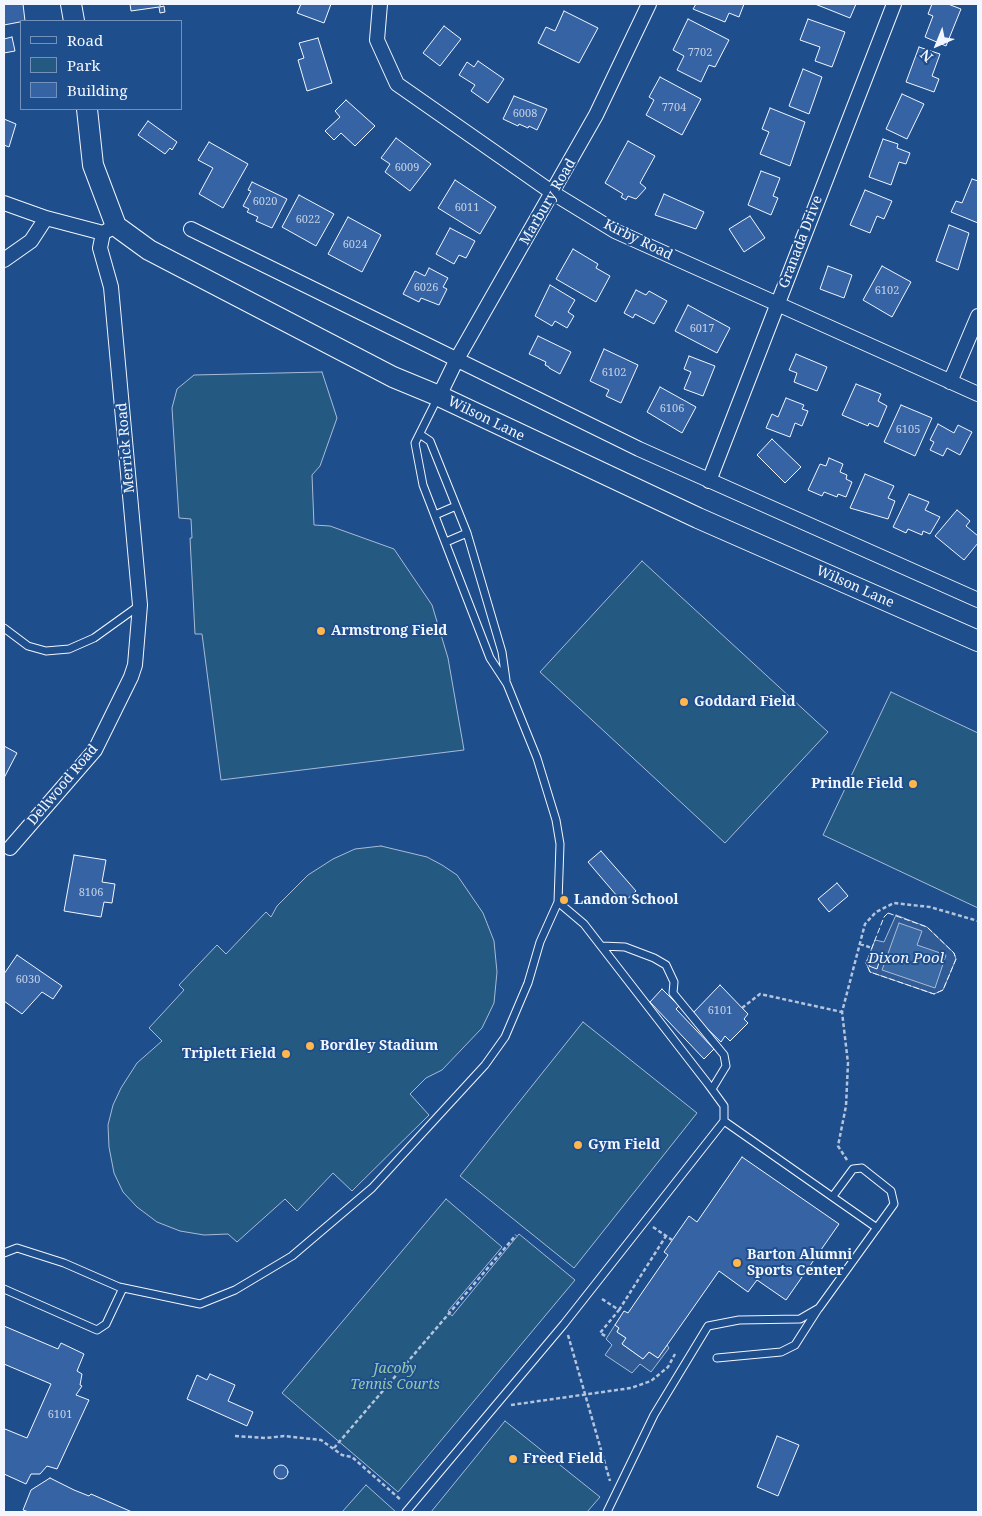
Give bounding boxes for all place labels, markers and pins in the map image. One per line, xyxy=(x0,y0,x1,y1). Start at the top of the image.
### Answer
place label: Armstrong Field xyxy=(331,623,447,639)
marker: Armstrong Field xyxy=(315,625,327,637)
place label: Goddard Field xyxy=(694,694,796,710)
marker: Goddard Field xyxy=(678,696,690,708)
place label: Prindle Field xyxy=(811,776,903,792)
marker: Prindle Field xyxy=(907,778,919,790)
place label: Landon School xyxy=(574,892,678,908)
marker: Landon School xyxy=(558,894,570,906)
place label: Bordley Stadium xyxy=(320,1038,438,1054)
marker: Bordley Stadium xyxy=(304,1040,316,1052)
place label: Triplett Field xyxy=(182,1046,276,1062)
marker: Triplett Field xyxy=(280,1048,292,1060)
place label: Gym Field xyxy=(588,1137,660,1153)
marker: Gym Field xyxy=(572,1139,584,1151)
place label: Barton Alumni Sports Center xyxy=(747,1247,852,1280)
marker: Barton Alumni Sports Center xyxy=(731,1257,743,1269)
place label: Freed Field xyxy=(523,1451,603,1467)
marker: Freed Field xyxy=(507,1453,519,1465)

